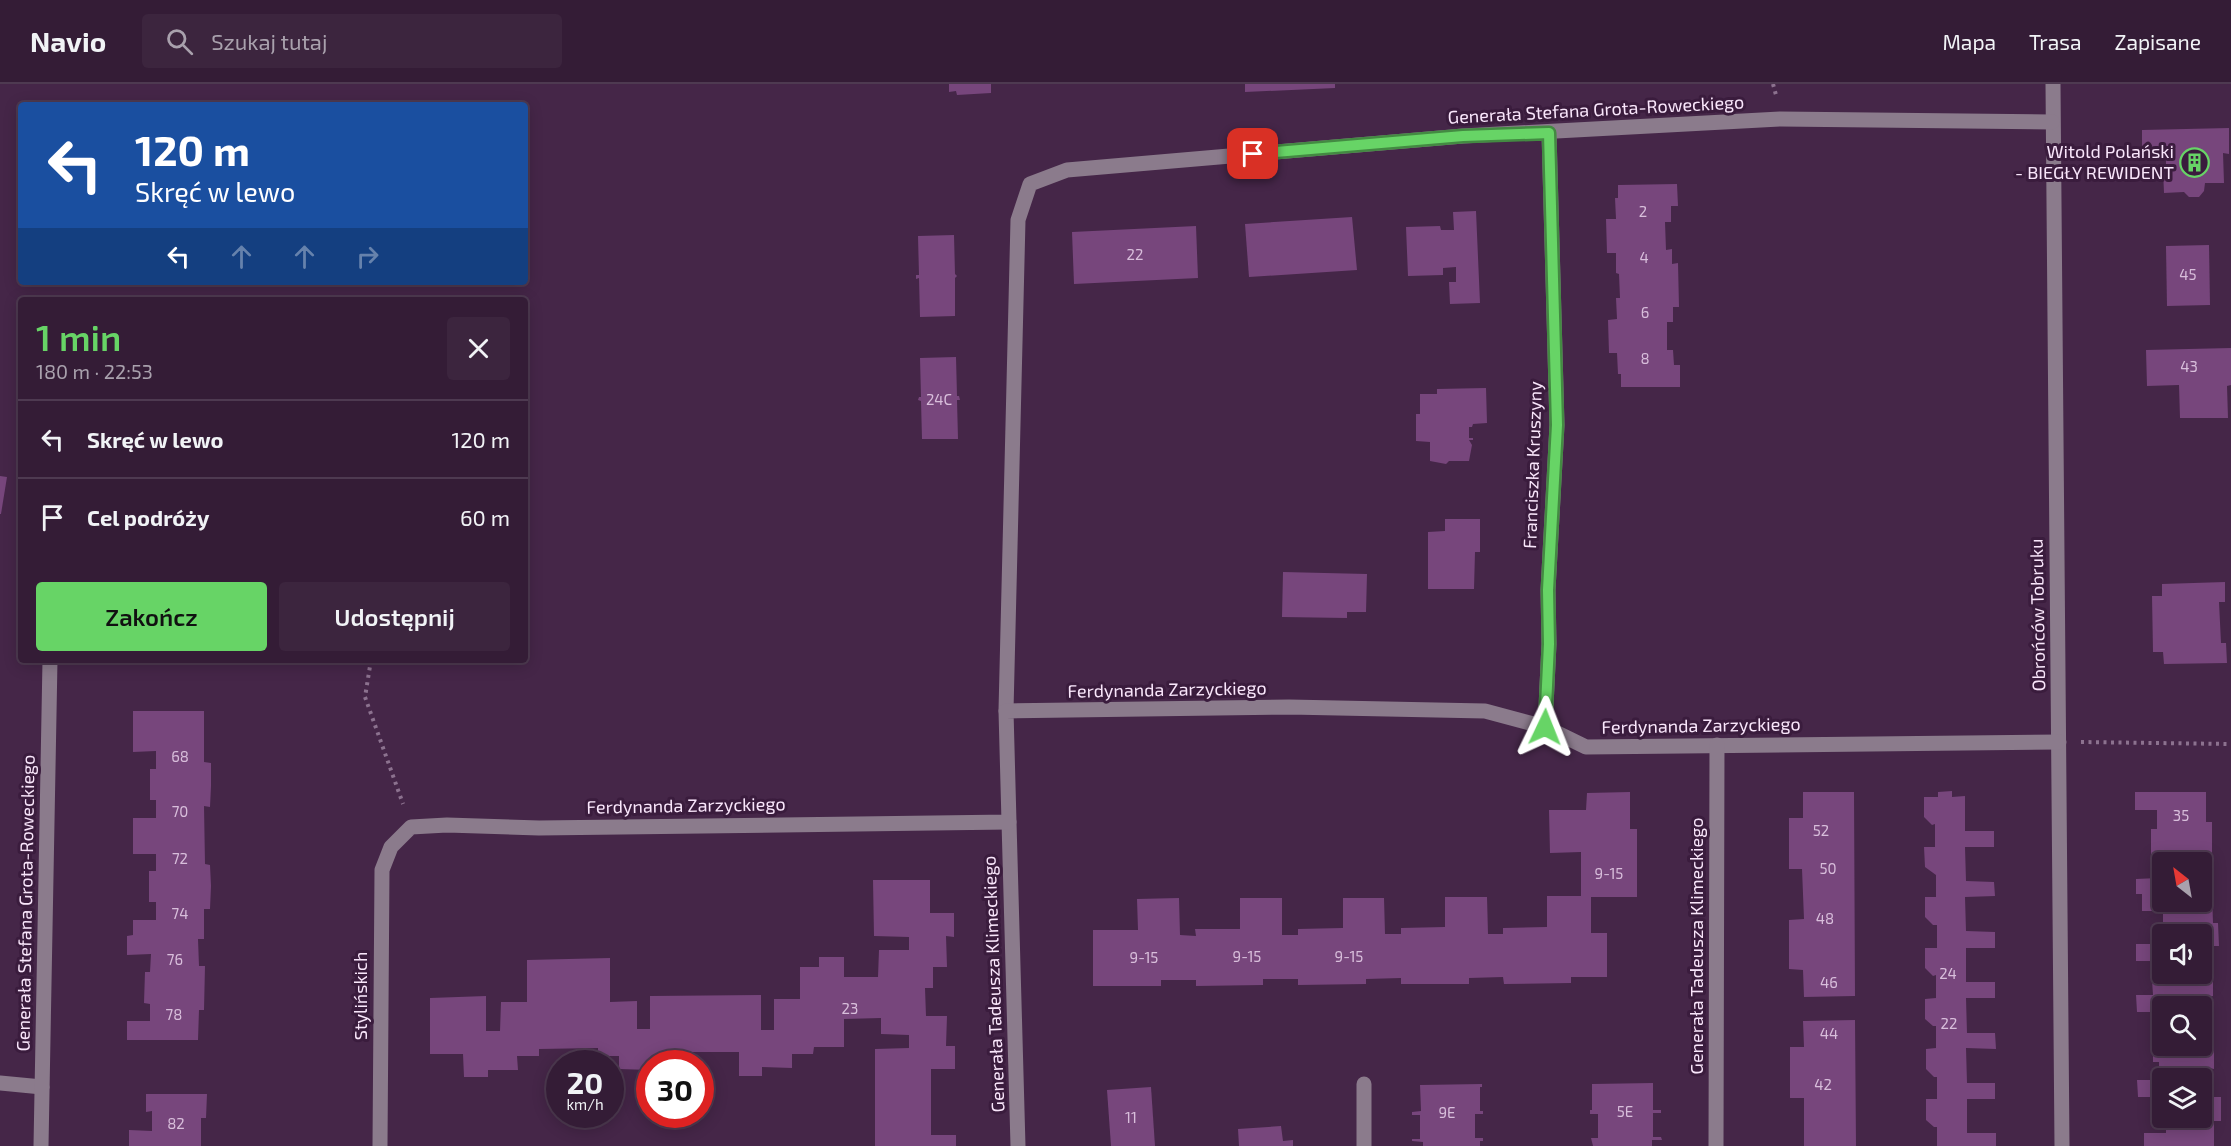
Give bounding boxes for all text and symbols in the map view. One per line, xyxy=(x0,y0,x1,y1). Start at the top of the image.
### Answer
search box xyxy=(142,14,562,68)
text: Navio xyxy=(30,24,106,58)
icon: search xyxy=(163,25,196,58)
text: Szukaj tutaj xyxy=(211,28,327,54)
text: Mapa xyxy=(1942,29,1996,54)
text: Trasa xyxy=(2029,29,2082,54)
text: Zapisane xyxy=(2115,29,2201,54)
street label: Generała Stefana Grota-Roweckiego xyxy=(1447,90,1745,128)
text: 120 m xyxy=(135,124,250,174)
icon: left xyxy=(36,126,114,204)
pin xyxy=(1227,128,1278,179)
icon: arrive xyxy=(1236,137,1269,170)
place label: Witold Polański - BIEGŁY REWIDENT xyxy=(2015,140,2175,183)
building icon: Witold Polański - BIEGŁY REWIDENT xyxy=(2179,146,2211,178)
text: Skręć w lewo xyxy=(135,175,295,207)
house number: 2 xyxy=(1639,202,1647,220)
icon: left xyxy=(162,240,195,273)
icon: ahead xyxy=(225,240,258,273)
icon: ahead xyxy=(288,240,321,273)
icon: right xyxy=(351,240,384,273)
house number: 22 xyxy=(1127,245,1143,263)
house number: 4 xyxy=(1639,248,1649,266)
house number: 45 xyxy=(2179,265,2197,283)
house number: 6 xyxy=(1641,303,1649,321)
text: 1 min xyxy=(36,315,121,358)
button: close xyxy=(447,317,510,380)
house number: 8 xyxy=(1640,349,1650,367)
house number: 43 xyxy=(2180,357,2198,375)
text: 180 m · 22:53 xyxy=(36,359,153,383)
street label: Franciszka Kruszyny xyxy=(1518,380,1546,549)
house number: 24C xyxy=(926,390,953,408)
icon: left xyxy=(36,423,69,456)
text: Skręć w lewo xyxy=(87,426,224,452)
text: 120 m xyxy=(451,426,510,452)
icon: arrive xyxy=(36,501,69,534)
text: Cel podróży xyxy=(87,504,209,530)
text: 60 m xyxy=(460,504,510,530)
street label: Obrońców Tobruku xyxy=(2025,538,2049,692)
button: Zakończ xyxy=(36,582,267,651)
button: Udostępnij xyxy=(279,582,510,651)
street label: Ferdynanda Zarzyckiego xyxy=(1067,676,1267,702)
position arrow xyxy=(1513,695,1577,759)
street label: Ferdynanda Zarzyckiego xyxy=(1601,712,1801,738)
house number: 68 xyxy=(171,747,189,765)
street label: Generała Stefana Grota-Roweckiego xyxy=(11,754,39,1052)
street label: Ferdynanda Zarzyckiego xyxy=(586,792,786,818)
house number: 70 xyxy=(172,802,188,820)
house number: 35 xyxy=(2173,806,2189,824)
street label: Generała Tadeusza Klimeckiego xyxy=(1685,818,1707,1074)
house number: 52 xyxy=(1813,821,1829,839)
house number: 72 xyxy=(172,849,188,867)
north arrow xyxy=(2152,852,2212,912)
map controls xyxy=(2152,852,2212,1128)
street label: Generała Tadeusza Klimeckiego xyxy=(978,855,1008,1113)
house number: 50 xyxy=(1819,859,1837,877)
house number: 9-15 xyxy=(1595,864,1623,882)
house number: 74 xyxy=(172,904,188,922)
house number: 48 xyxy=(1816,909,1834,927)
button: sound xyxy=(2152,924,2212,984)
house number: 9-15 xyxy=(1233,947,1261,965)
house number: 9-15 xyxy=(1335,947,1363,965)
house number: 9-15 xyxy=(1130,948,1158,966)
house number: 76 xyxy=(167,950,183,968)
street label: Stylińskich xyxy=(349,952,371,1040)
house number: 24 xyxy=(1939,964,1957,982)
house number: 46 xyxy=(1820,973,1838,991)
button: search xyxy=(2152,996,2212,1056)
house number: 23 xyxy=(842,999,858,1017)
house number: 78 xyxy=(166,1005,182,1023)
house number: 22 xyxy=(1941,1014,1957,1032)
house number: 44 xyxy=(1820,1024,1838,1042)
speed limit sign: 30 xyxy=(636,1050,714,1128)
text: 20 xyxy=(567,1064,603,1100)
button: layers xyxy=(2152,1068,2212,1128)
house number: 42 xyxy=(1814,1075,1832,1093)
text: km/h xyxy=(566,1095,604,1113)
house number: 5E xyxy=(1617,1102,1633,1120)
house number: 9E xyxy=(1439,1103,1455,1121)
house number: 11 xyxy=(1125,1108,1137,1126)
house number: 82 xyxy=(167,1114,185,1132)

